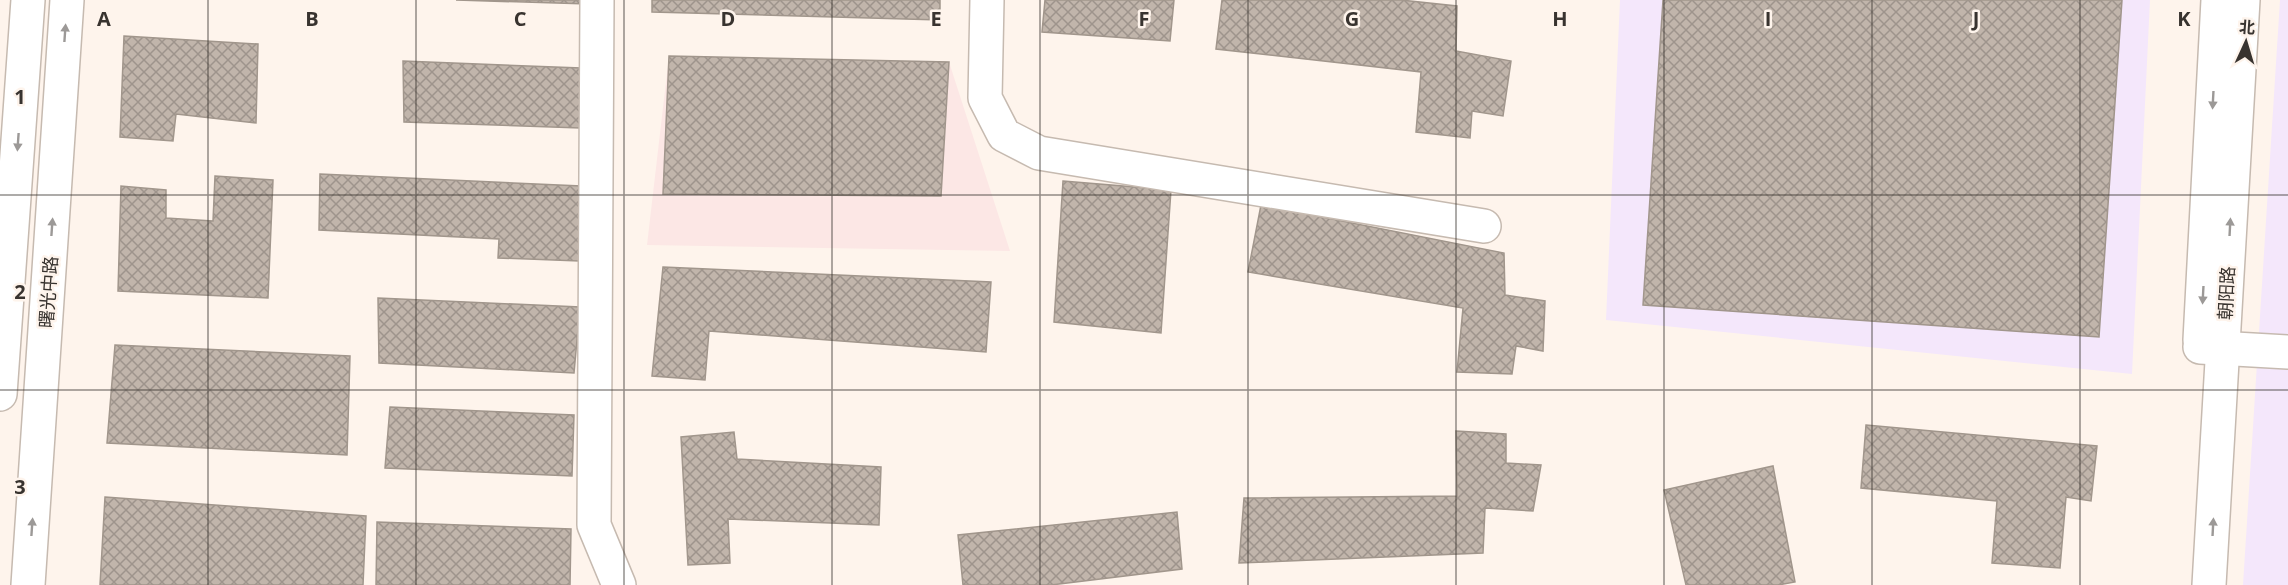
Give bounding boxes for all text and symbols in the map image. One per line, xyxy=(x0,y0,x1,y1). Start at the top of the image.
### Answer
text: A xyxy=(97,5,111,32)
text: B xyxy=(305,5,319,32)
text: C xyxy=(514,5,527,32)
text: D xyxy=(721,5,735,32)
text: E xyxy=(930,5,942,32)
text: F xyxy=(1139,5,1149,32)
text: G xyxy=(1345,5,1359,32)
text: H xyxy=(1552,5,1568,32)
text: I xyxy=(1765,5,1771,32)
text: J xyxy=(1971,5,1979,32)
text: K xyxy=(2177,5,2191,32)
north arrow xyxy=(2216,12,2276,72)
text: 北 xyxy=(2238,16,2256,39)
one-way arrow xyxy=(60,23,70,42)
text: 1 xyxy=(14,83,26,110)
one-way arrow xyxy=(2208,91,2217,110)
one-way arrow xyxy=(13,133,23,152)
one-way arrow xyxy=(47,218,57,237)
one-way arrow xyxy=(2225,218,2234,237)
street label: 曙光中路 xyxy=(34,255,62,329)
street label: 朝阳路 xyxy=(2213,265,2239,321)
text: 2 xyxy=(14,278,26,305)
one-way arrow xyxy=(2198,286,2207,305)
text: 3 xyxy=(14,473,26,500)
one-way arrow xyxy=(27,517,37,536)
one-way arrow xyxy=(2208,517,2217,536)

